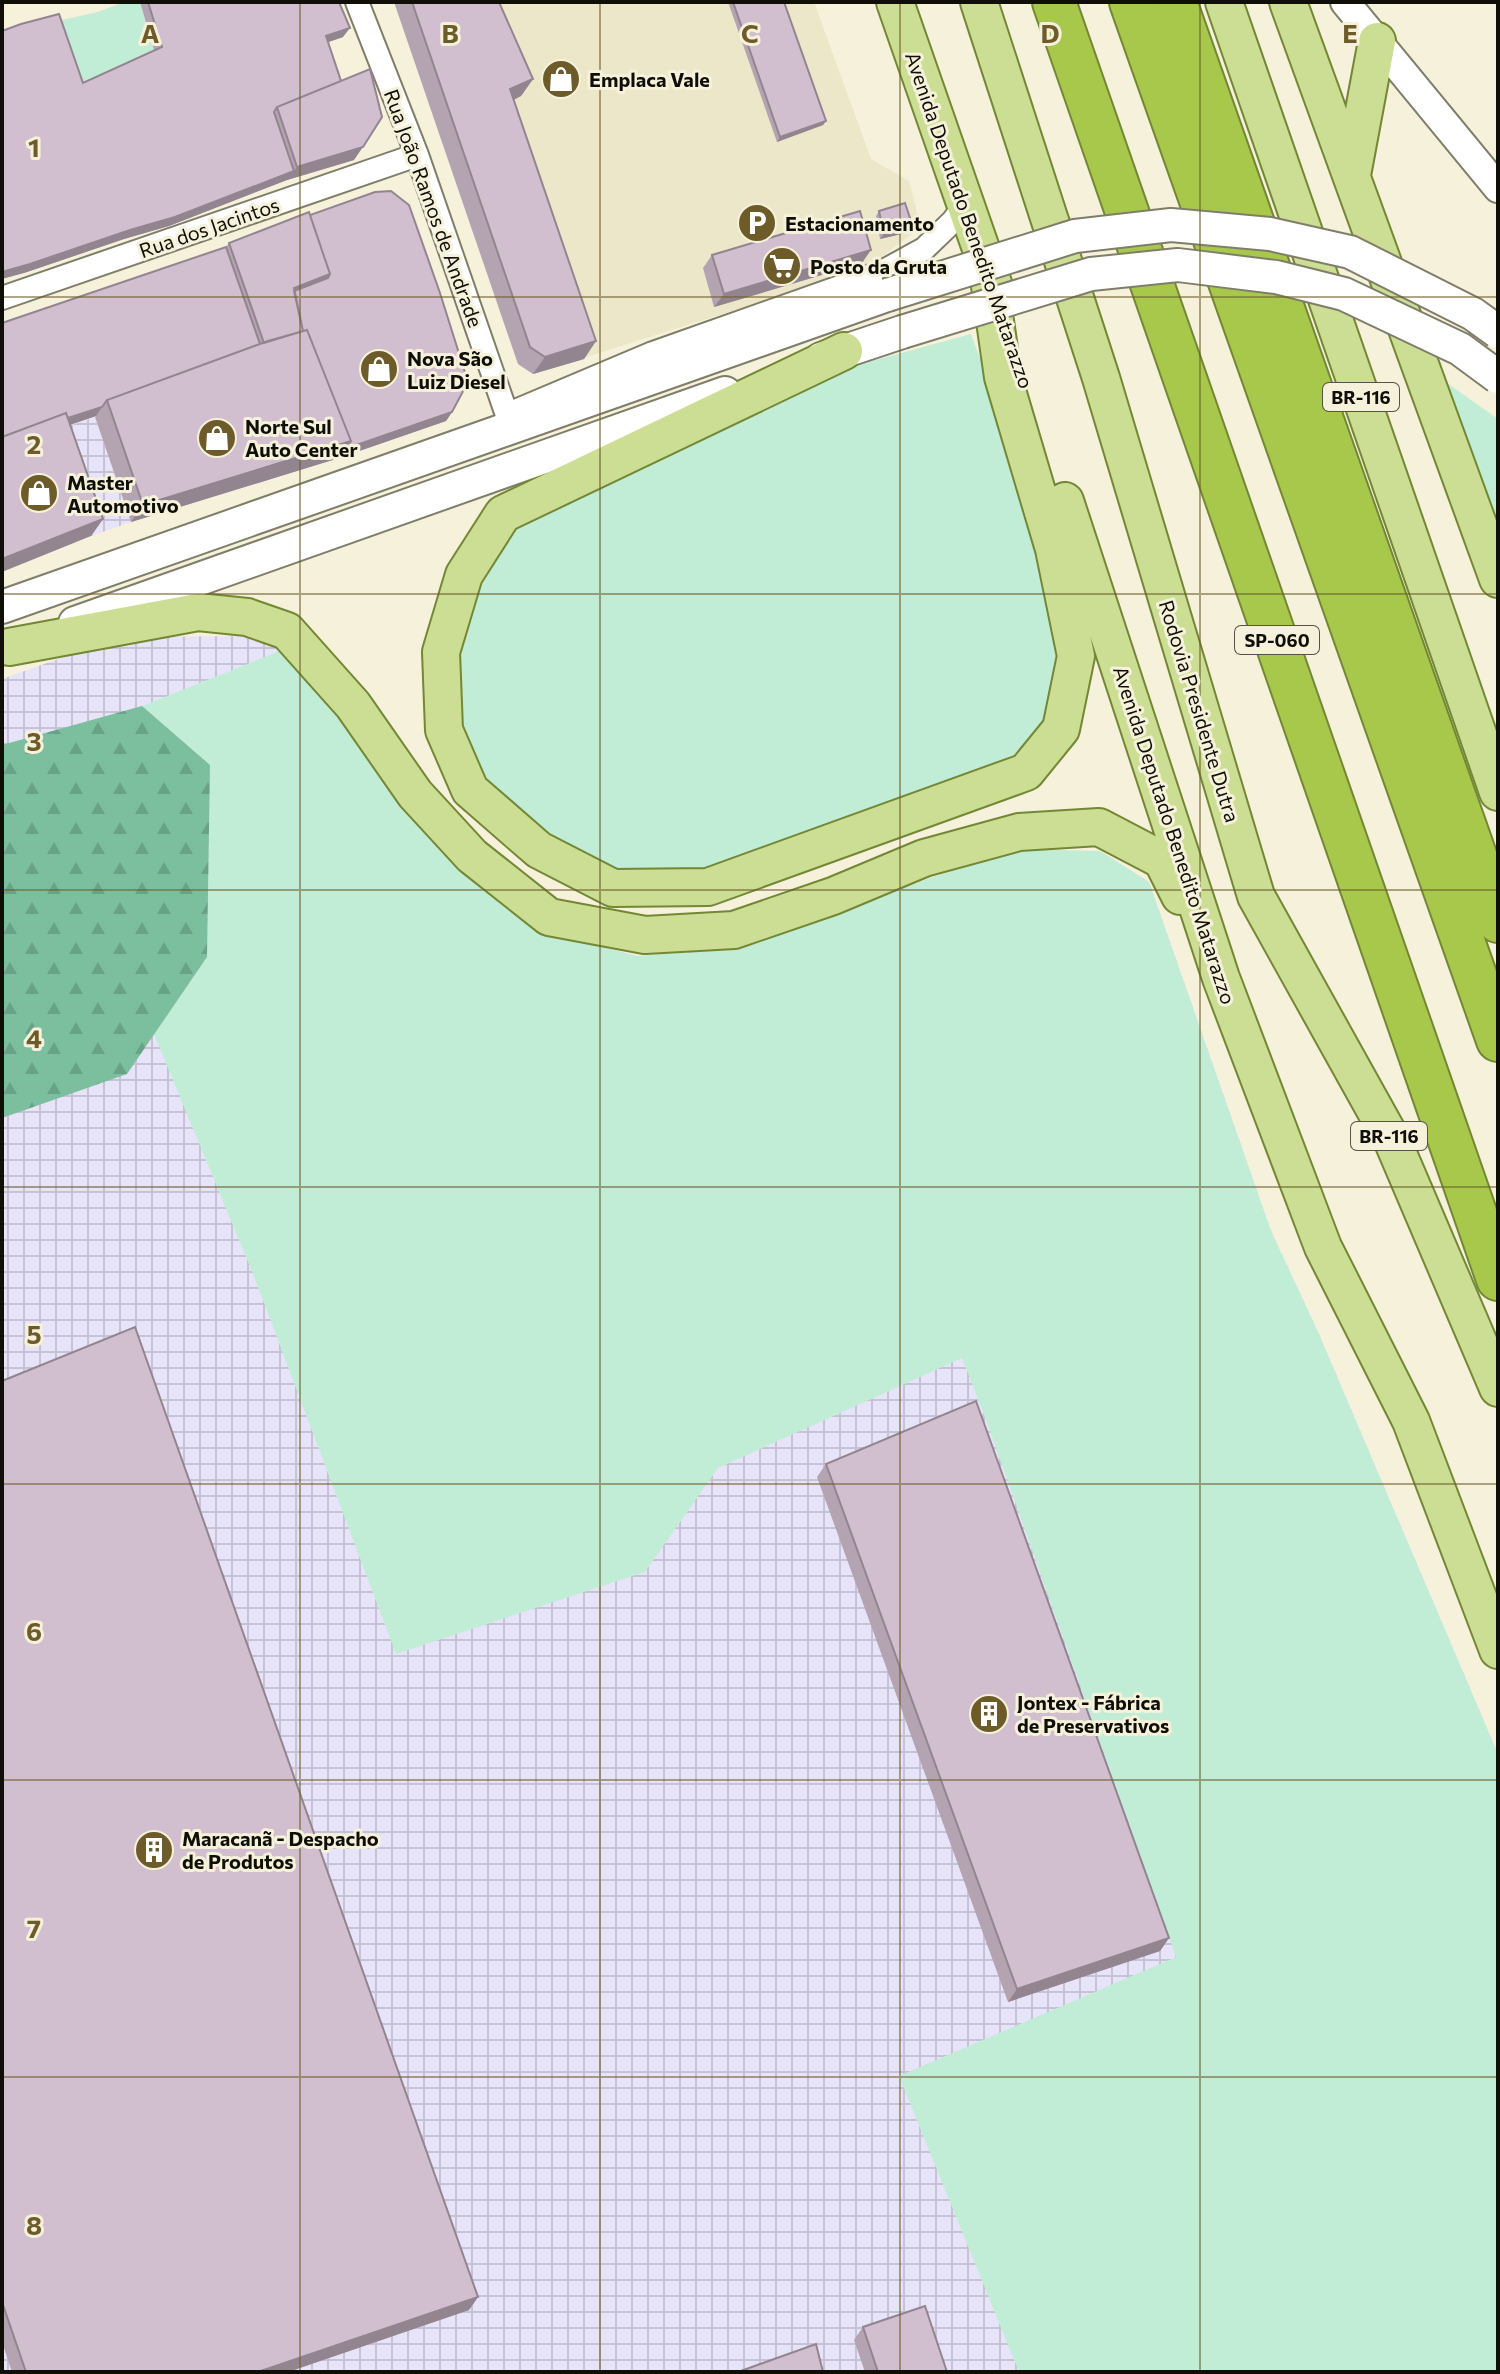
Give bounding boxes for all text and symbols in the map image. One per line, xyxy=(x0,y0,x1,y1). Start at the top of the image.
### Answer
text: A xyxy=(141,17,160,48)
text: B xyxy=(441,17,459,48)
text: C xyxy=(741,17,759,48)
text: D xyxy=(1040,17,1060,48)
text: E xyxy=(1342,17,1358,48)
street label: Avenida Deputado Benedito Matarazzo xyxy=(901,49,1039,391)
shop icon: Emplaca Vale xyxy=(540,58,582,100)
place label: Emplaca Vale xyxy=(589,67,710,91)
street label: Rua João Ramos de Andrade xyxy=(380,86,488,330)
text: 1 xyxy=(28,131,40,162)
street label: Rua dos Jacintos xyxy=(136,192,282,262)
parking icon: Estacionamento xyxy=(736,202,778,244)
place label: Estacionamento xyxy=(785,211,934,235)
supermarket icon: Posto da Gruta xyxy=(761,245,803,287)
place label: Posto da Gruta xyxy=(810,254,947,278)
place label: Nova São Luiz Diesel xyxy=(407,346,506,393)
shop icon: Nova São Luiz Diesel xyxy=(358,348,400,390)
road number: BR-116 xyxy=(1323,383,1399,411)
place label: Norte Sul Auto Center xyxy=(245,414,358,461)
shop icon: Norte Sul Auto Center xyxy=(196,417,238,459)
text: 2 xyxy=(27,428,41,459)
place label: Master Automotivo xyxy=(67,470,179,517)
shop icon: Master Automotivo xyxy=(18,472,60,514)
street label: Rodovia Presidente Dutra xyxy=(1155,597,1245,825)
road number: SP-060 xyxy=(1235,626,1319,654)
street label: Avenida Deputado Benedito Matarazzo xyxy=(1109,663,1241,1007)
text: 3 xyxy=(26,725,42,756)
text: 4 xyxy=(26,1022,42,1053)
road number: BR-116 xyxy=(1351,1122,1427,1150)
text: 5 xyxy=(26,1318,42,1349)
text: 6 xyxy=(26,1615,42,1646)
place label: Jontex - Fábrica de Preservativos xyxy=(1017,1690,1169,1737)
building icon: Jontex - Fábrica de Preservativos xyxy=(968,1693,1010,1735)
place label: Maracanã - Despacho de Produtos xyxy=(182,1826,379,1873)
building icon: Maracanã - Despacho de Produtos xyxy=(133,1829,175,1871)
text: 7 xyxy=(27,1912,41,1943)
text: 8 xyxy=(26,2209,42,2240)

